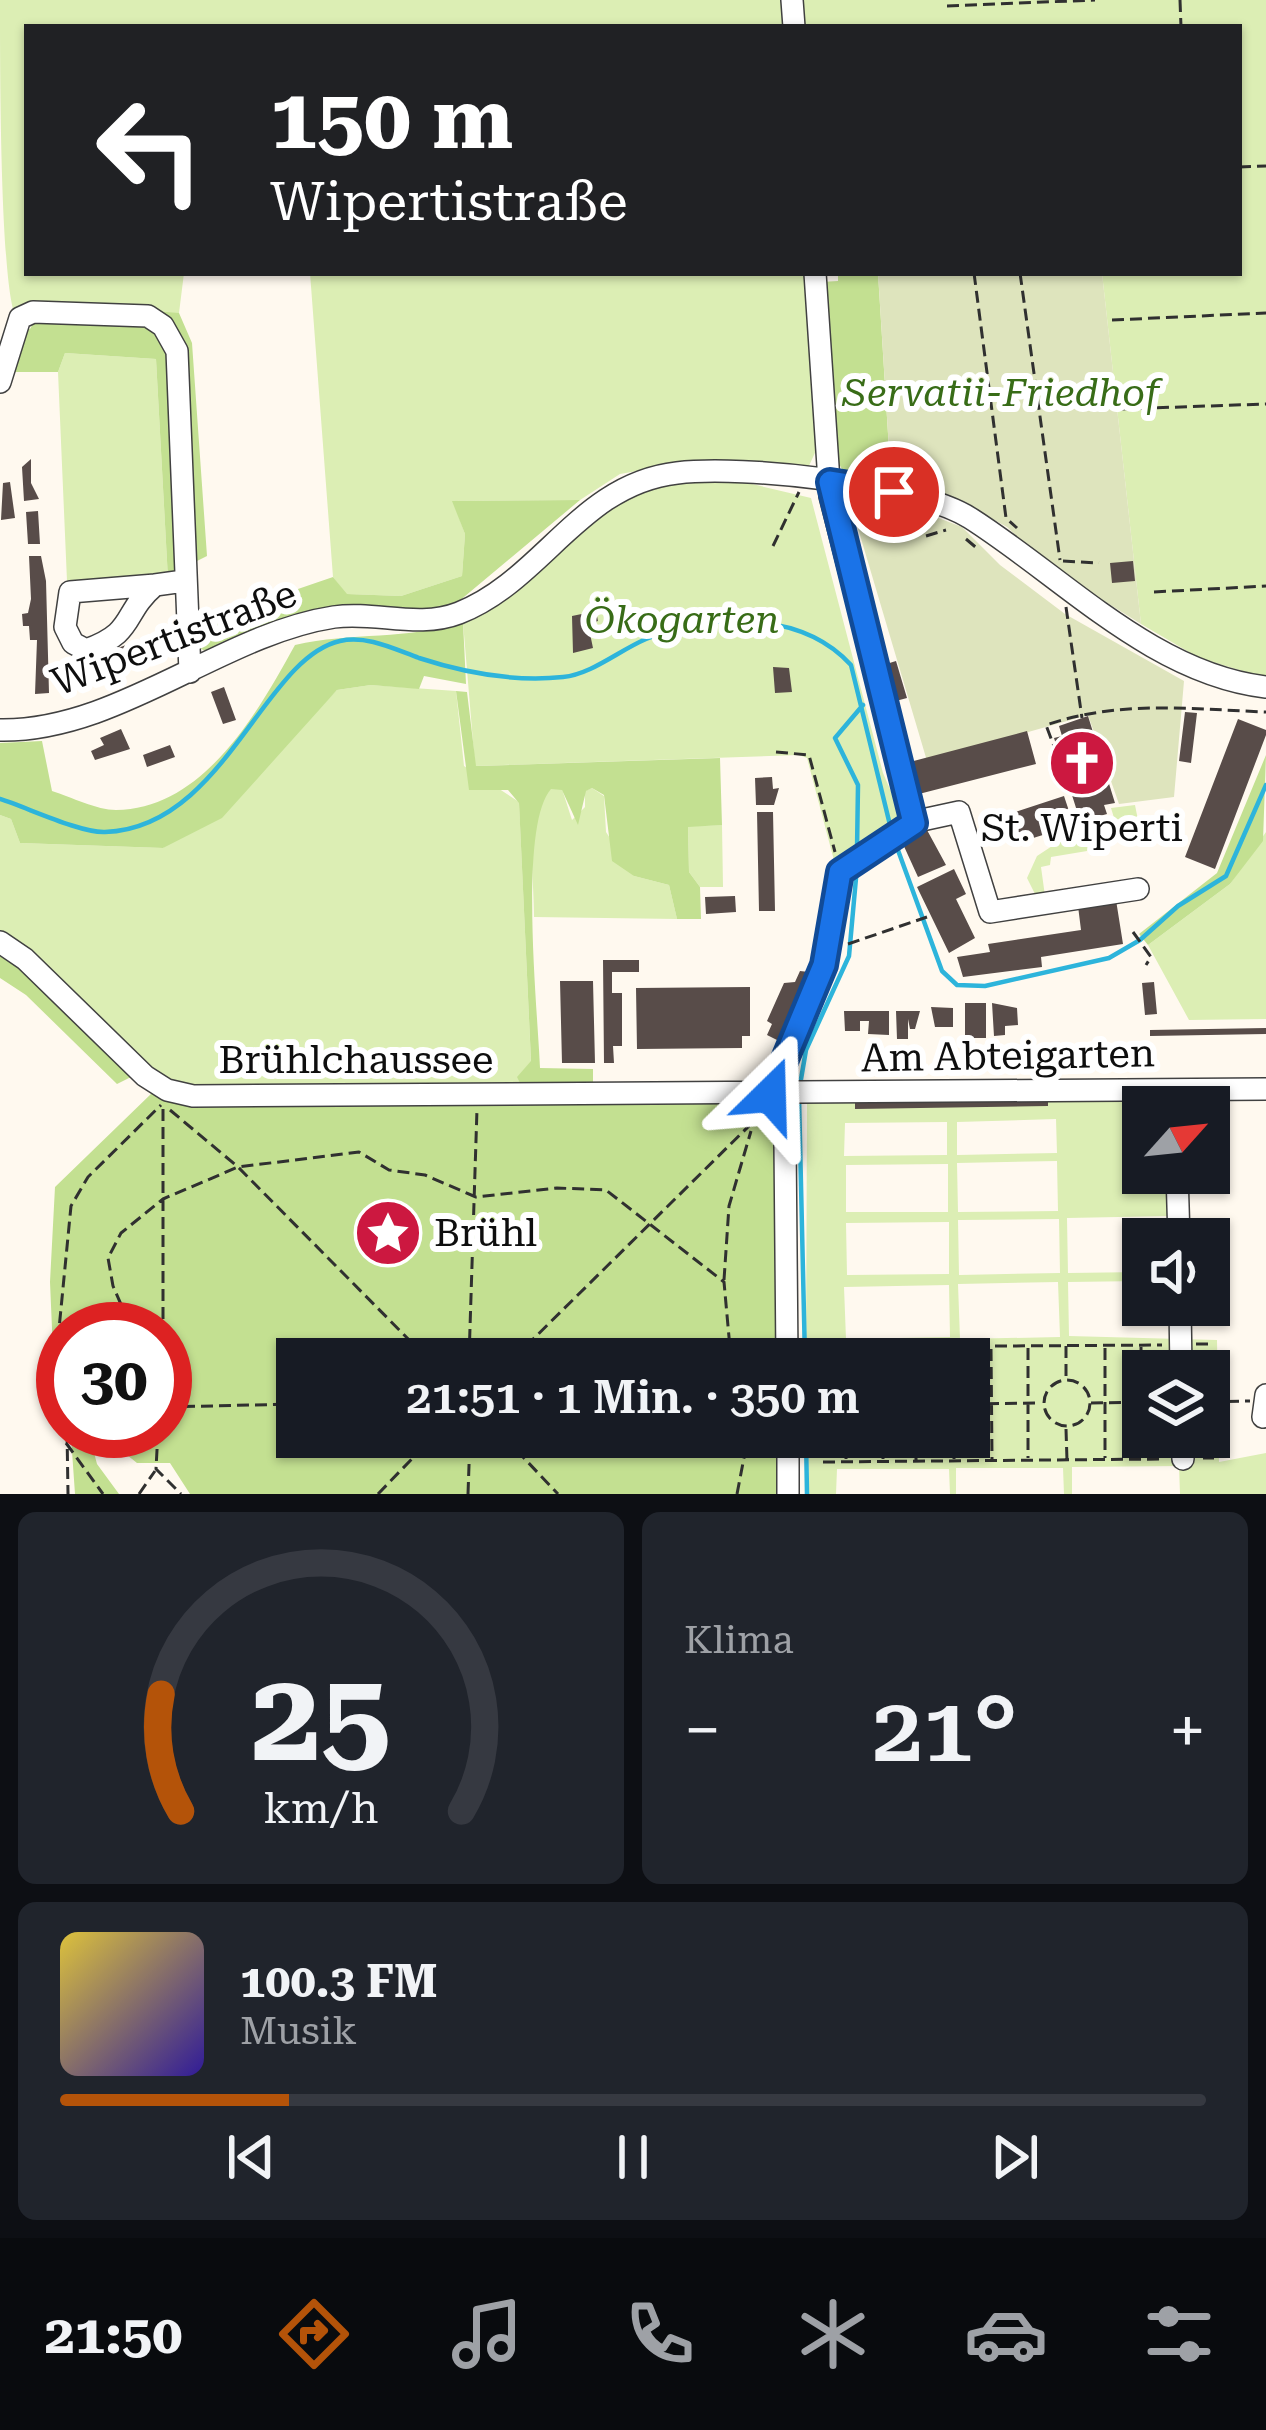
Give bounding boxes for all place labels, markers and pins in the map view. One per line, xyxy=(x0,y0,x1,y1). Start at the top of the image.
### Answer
pin xyxy=(843,441,945,543)
church icon: St. Wiperti xyxy=(1047,728,1117,798)
place label: St. Wiperti xyxy=(981,805,1183,851)
place icon: Brühl xyxy=(353,1198,423,1268)
place label: Brühl xyxy=(434,1210,537,1256)

